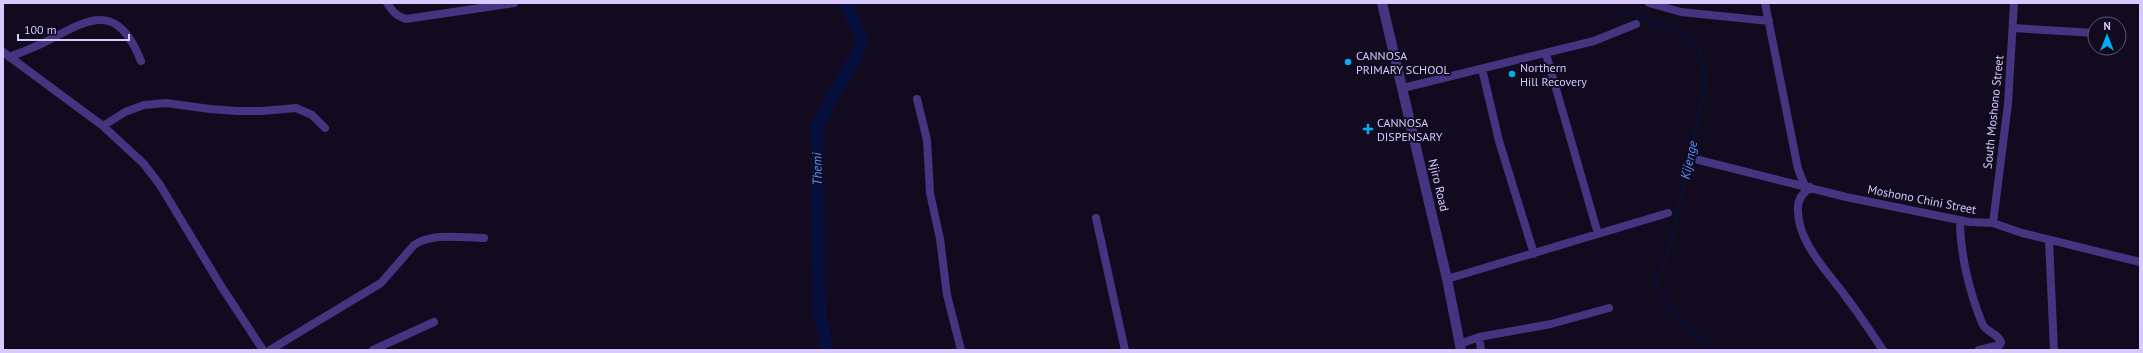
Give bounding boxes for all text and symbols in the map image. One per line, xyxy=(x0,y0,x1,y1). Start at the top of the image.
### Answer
scale bar xyxy=(18,16,129,42)
north arrow xyxy=(2087,16,2127,56)
text: N xyxy=(2103,19,2111,33)
text: 100 m xyxy=(24,22,57,37)
place label: CANNOSA PRIMARY SCHOOL xyxy=(1356,48,1450,77)
street label: South Moshono Street xyxy=(1980,55,2006,169)
marker: CANNOSA PRIMARY SCHOOL xyxy=(1343,57,1353,67)
place label: Northern Hill Recovery xyxy=(1520,60,1587,89)
marker: Northern Hill Recovery xyxy=(1507,69,1517,79)
place label: CANNOSA DISPENSARY xyxy=(1377,115,1443,144)
marker: CANNOSA DISPENSARY xyxy=(1362,123,1374,135)
water label: Kijenge xyxy=(1677,139,1701,181)
water label: Themi xyxy=(808,152,826,186)
street label: Njiro Road xyxy=(1426,157,1452,213)
street label: Moshono Chini Street xyxy=(1866,181,1978,217)

